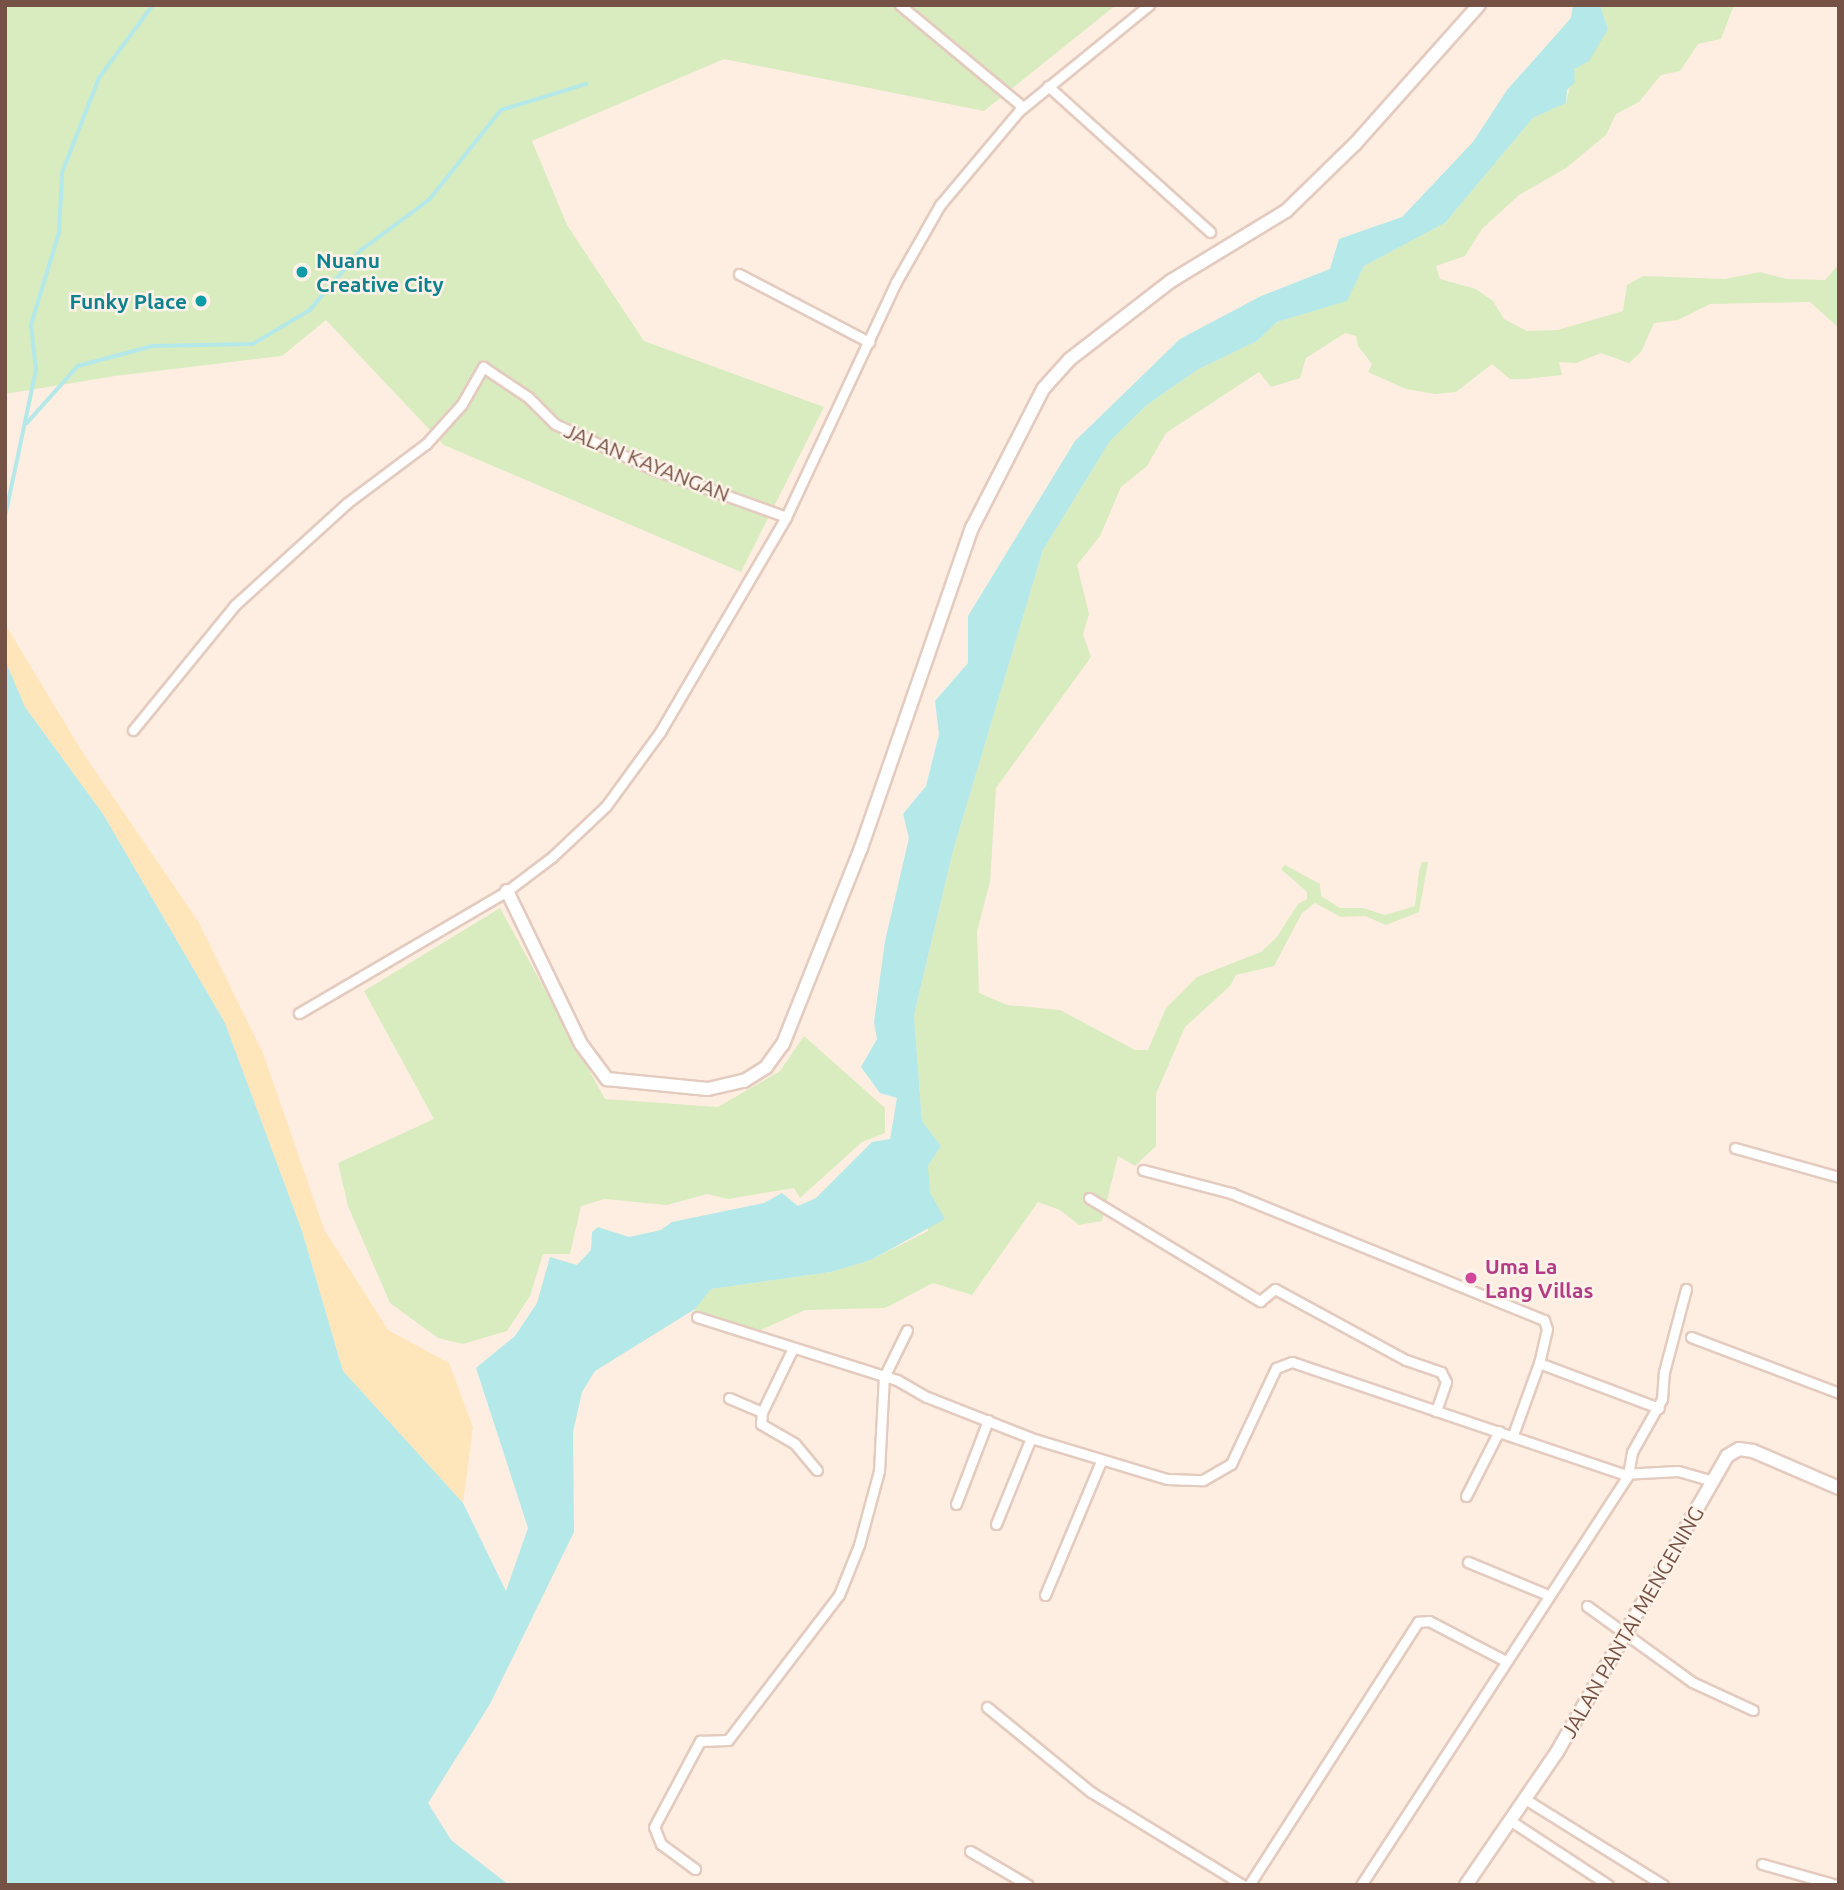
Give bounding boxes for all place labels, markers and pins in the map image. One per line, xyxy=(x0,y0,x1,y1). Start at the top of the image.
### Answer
place label: Nuanu Creative City xyxy=(316,247,444,297)
marker: Nuanu Creative City xyxy=(294,264,310,280)
place label: Funky Place xyxy=(69,288,187,314)
marker: Funky Place xyxy=(193,293,209,309)
place label: Uma La Lang Villas xyxy=(1485,1253,1593,1303)
marker: Uma La Lang Villas xyxy=(1463,1270,1479,1286)

